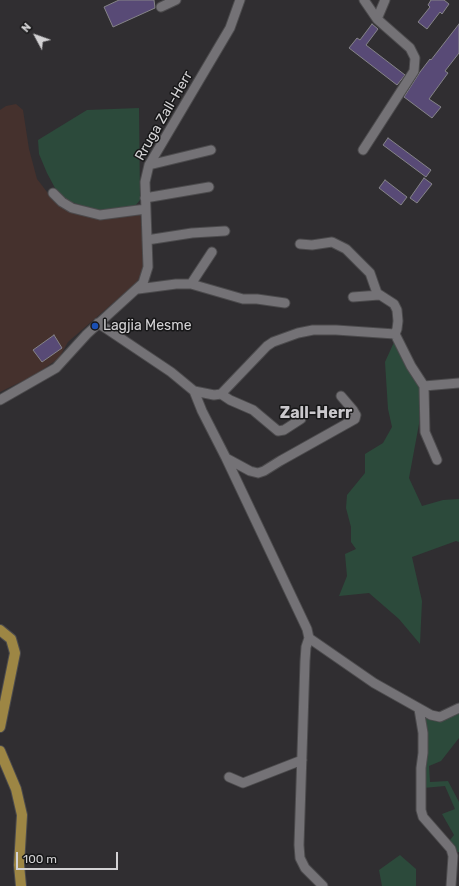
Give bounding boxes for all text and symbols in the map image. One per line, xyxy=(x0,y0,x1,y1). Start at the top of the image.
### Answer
north arrow xyxy=(16,16,56,56)
text: N xyxy=(19,21,34,35)
street label: Rruga Zall-Herr xyxy=(132,68,196,164)
place label: Lagjia Mesme xyxy=(103,318,192,334)
marker: Lagjia Mesme xyxy=(90,321,100,331)
district label: Zall-Herr xyxy=(280,403,352,423)
scale bar xyxy=(18,844,120,870)
text: 100 m xyxy=(23,852,57,866)

